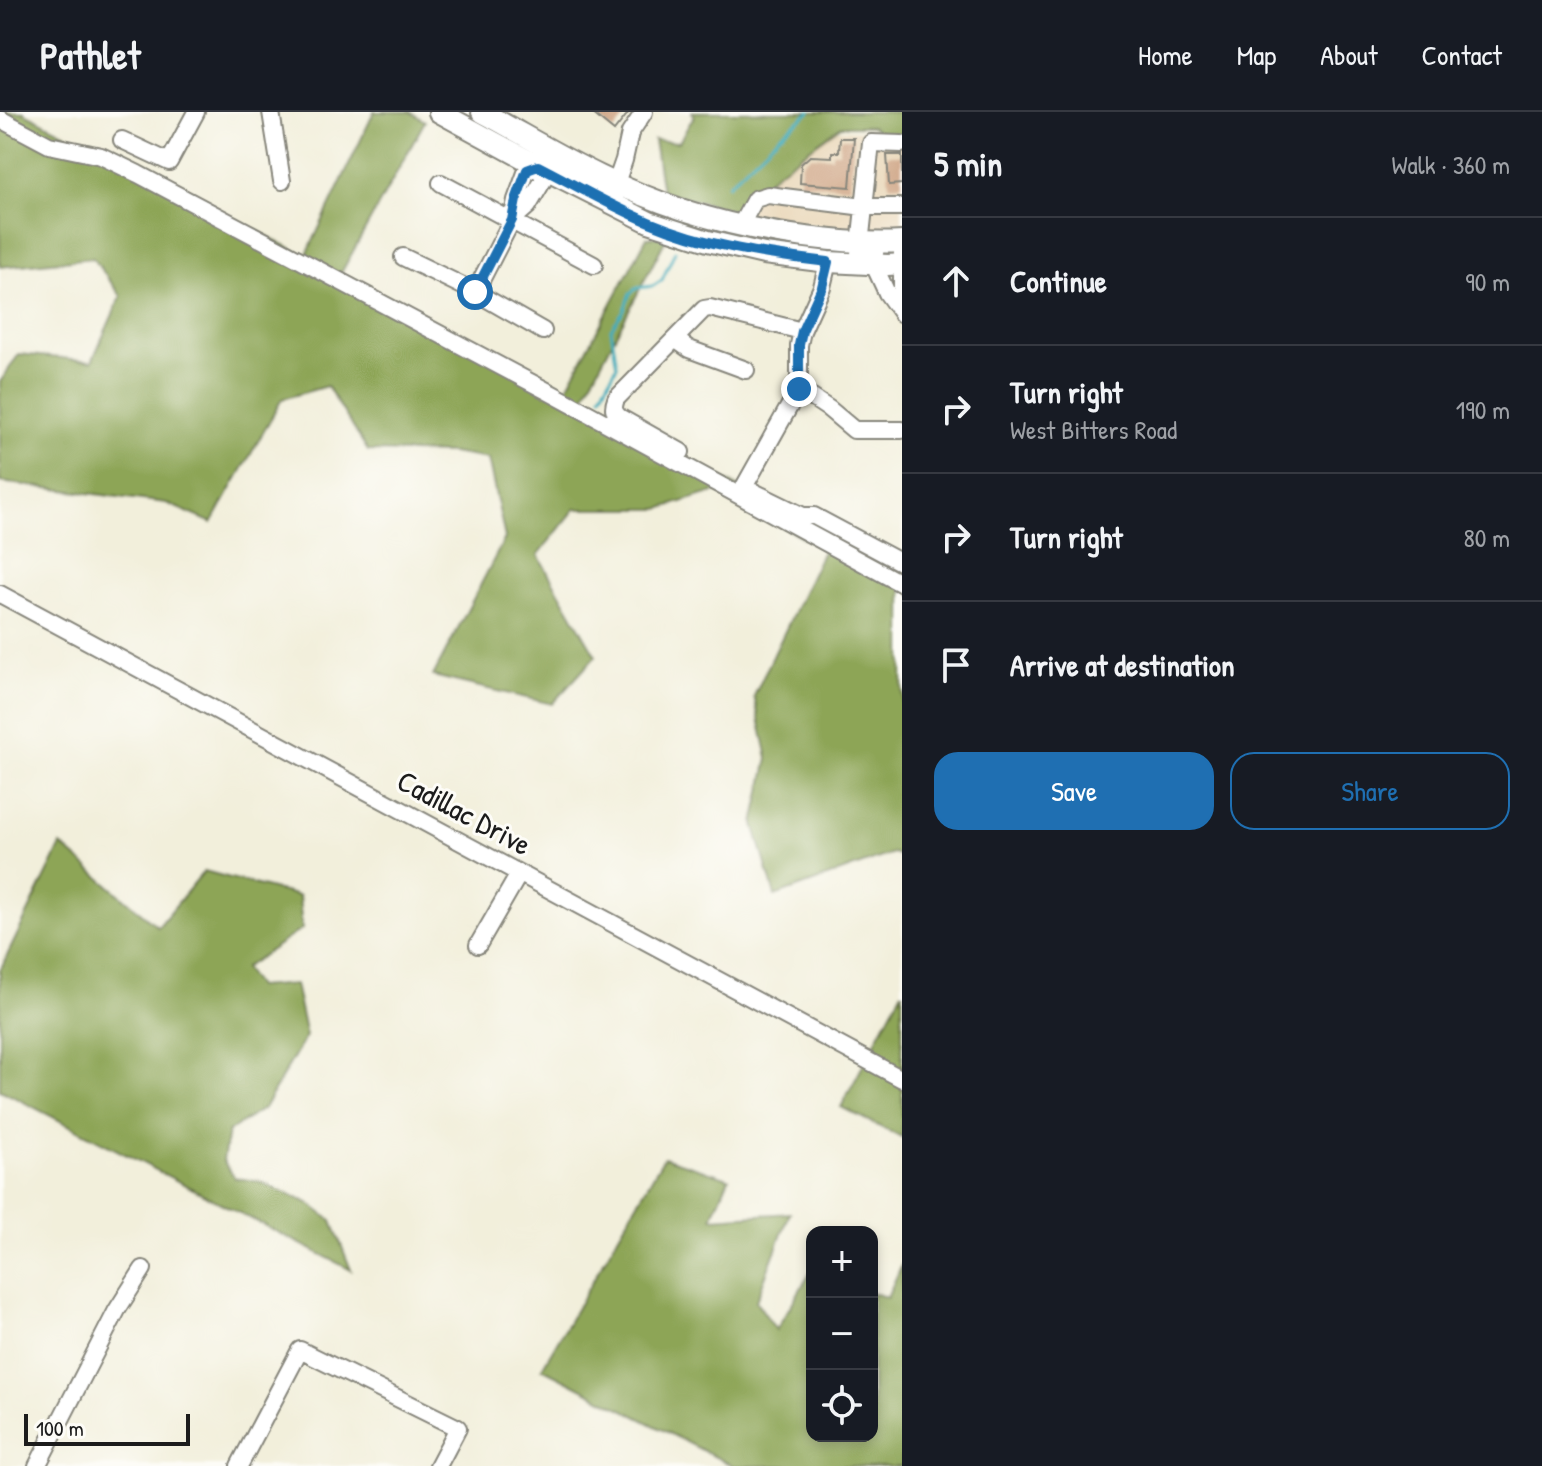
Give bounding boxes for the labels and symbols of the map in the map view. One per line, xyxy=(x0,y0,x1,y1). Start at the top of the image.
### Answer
route start xyxy=(457,274,493,310)
route end xyxy=(781,371,817,407)
street label: Cadillac Drive xyxy=(390,760,539,864)
scale bar xyxy=(24,1410,190,1446)

